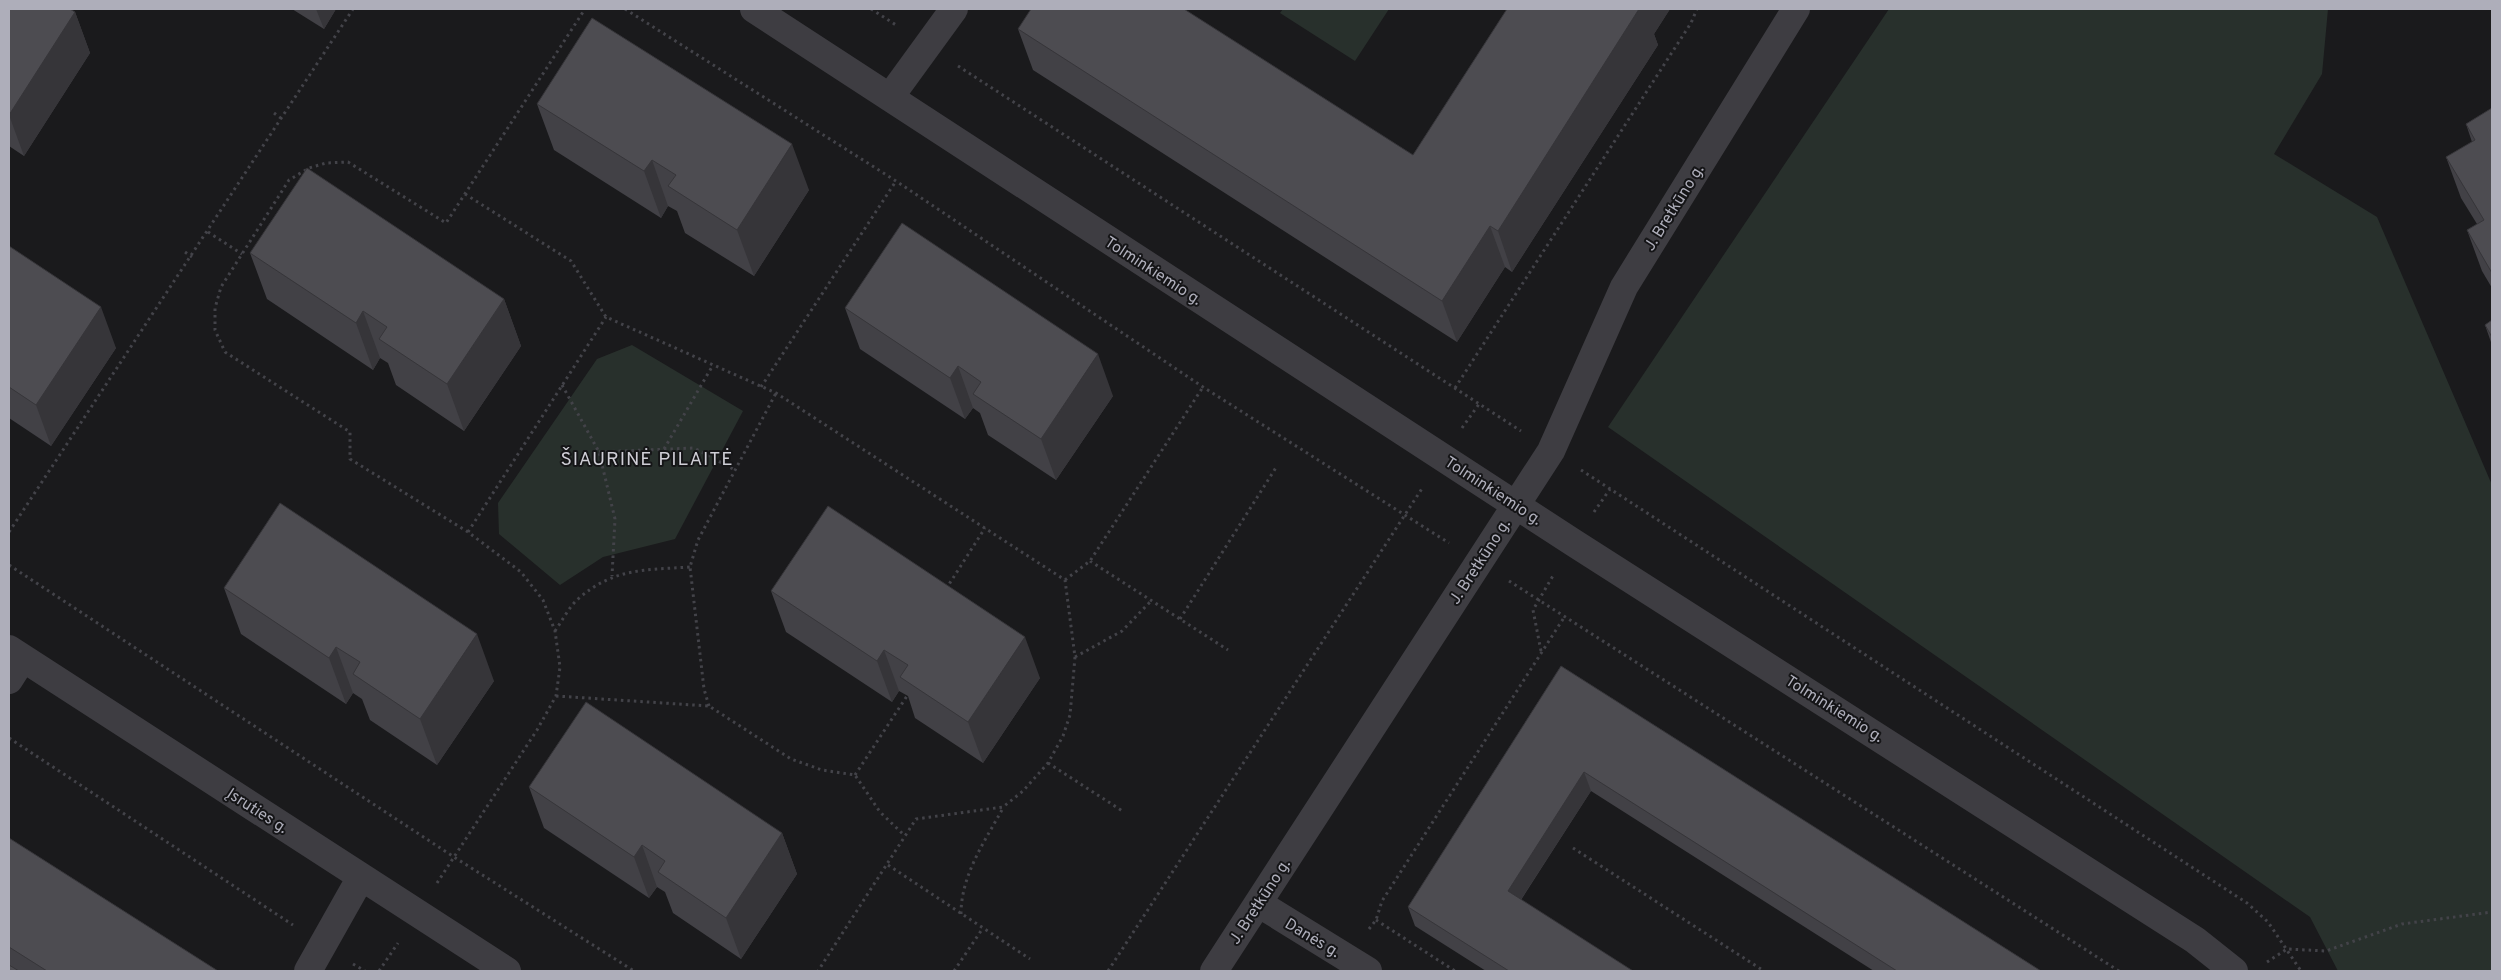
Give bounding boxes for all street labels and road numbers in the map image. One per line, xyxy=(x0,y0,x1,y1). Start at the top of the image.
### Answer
street label: J. Bretkūno g. xyxy=(1640,161,1709,255)
street label: Tolminkiemio g. xyxy=(1101,233,1205,311)
street label: Tolminkiemio g. xyxy=(1441,453,1545,531)
street label: J. Bretkūno g. xyxy=(1446,516,1516,609)
street label: Tolminkiemio g. xyxy=(1781,672,1887,748)
street label: Įsruties g. xyxy=(222,784,291,839)
street label: J. Bretkūno g. xyxy=(1226,856,1296,949)
street label: Danės g. xyxy=(1281,914,1343,963)

